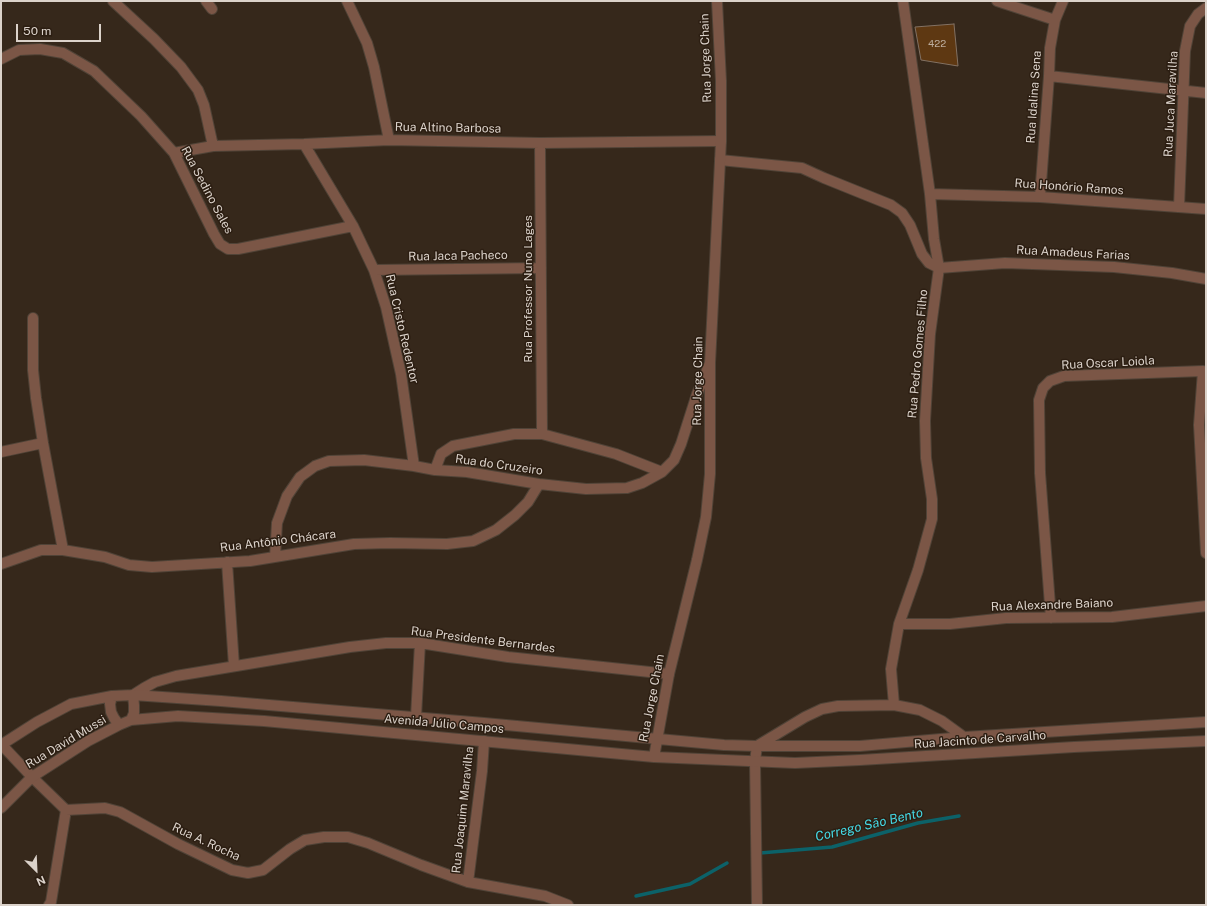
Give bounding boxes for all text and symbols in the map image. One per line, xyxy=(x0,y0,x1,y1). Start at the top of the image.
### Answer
street label: Rua Jorge Chain xyxy=(697,13,715,103)
scale bar xyxy=(18,16,103,42)
text: 50 m xyxy=(23,24,51,38)
house number: 422 xyxy=(928,38,946,50)
street label: Rua Idalina Sena xyxy=(1024,50,1044,144)
street label: Rua Juca Maravilha xyxy=(1161,50,1181,158)
street label: Rua Altino Barbosa xyxy=(395,120,501,136)
street label: Rua Sedino Sales xyxy=(178,144,236,236)
street label: Rua Honório Ramos xyxy=(1014,176,1124,198)
street label: Rua Professor Nuno Lages xyxy=(521,215,535,363)
street label: Rua Amadeus Farias xyxy=(1016,243,1130,263)
street label: Rua Jaca Pacheco xyxy=(408,248,508,264)
street label: Rua Cristo Redentor xyxy=(382,273,422,385)
street label: Rua Pedro Gomes Filho xyxy=(905,289,931,419)
street label: Rua Jorge Chain xyxy=(690,336,706,426)
street label: Rua Oscar Loiola xyxy=(1061,353,1155,373)
street label: Rua do Cruzeiro xyxy=(454,452,544,478)
street label: Rua Antônio Chácara xyxy=(219,527,337,555)
street label: Rua Alexandre Baiano xyxy=(991,596,1113,614)
street label: Rua Presidente Bernardes xyxy=(410,624,556,656)
street label: Rua Jorge Chain xyxy=(636,653,668,743)
street label: Rua David Mussi xyxy=(23,712,109,772)
street label: Avenida Júlio Campos xyxy=(383,712,505,736)
street label: Rua Jacinto de Carvalho xyxy=(913,728,1047,752)
street label: Rua Joaquim Maravilha xyxy=(449,746,477,874)
water label: Corrego São Bento xyxy=(814,805,924,845)
street label: Rua A. Rocha xyxy=(170,820,242,864)
north arrow xyxy=(16,850,56,890)
text: N xyxy=(35,874,47,888)

